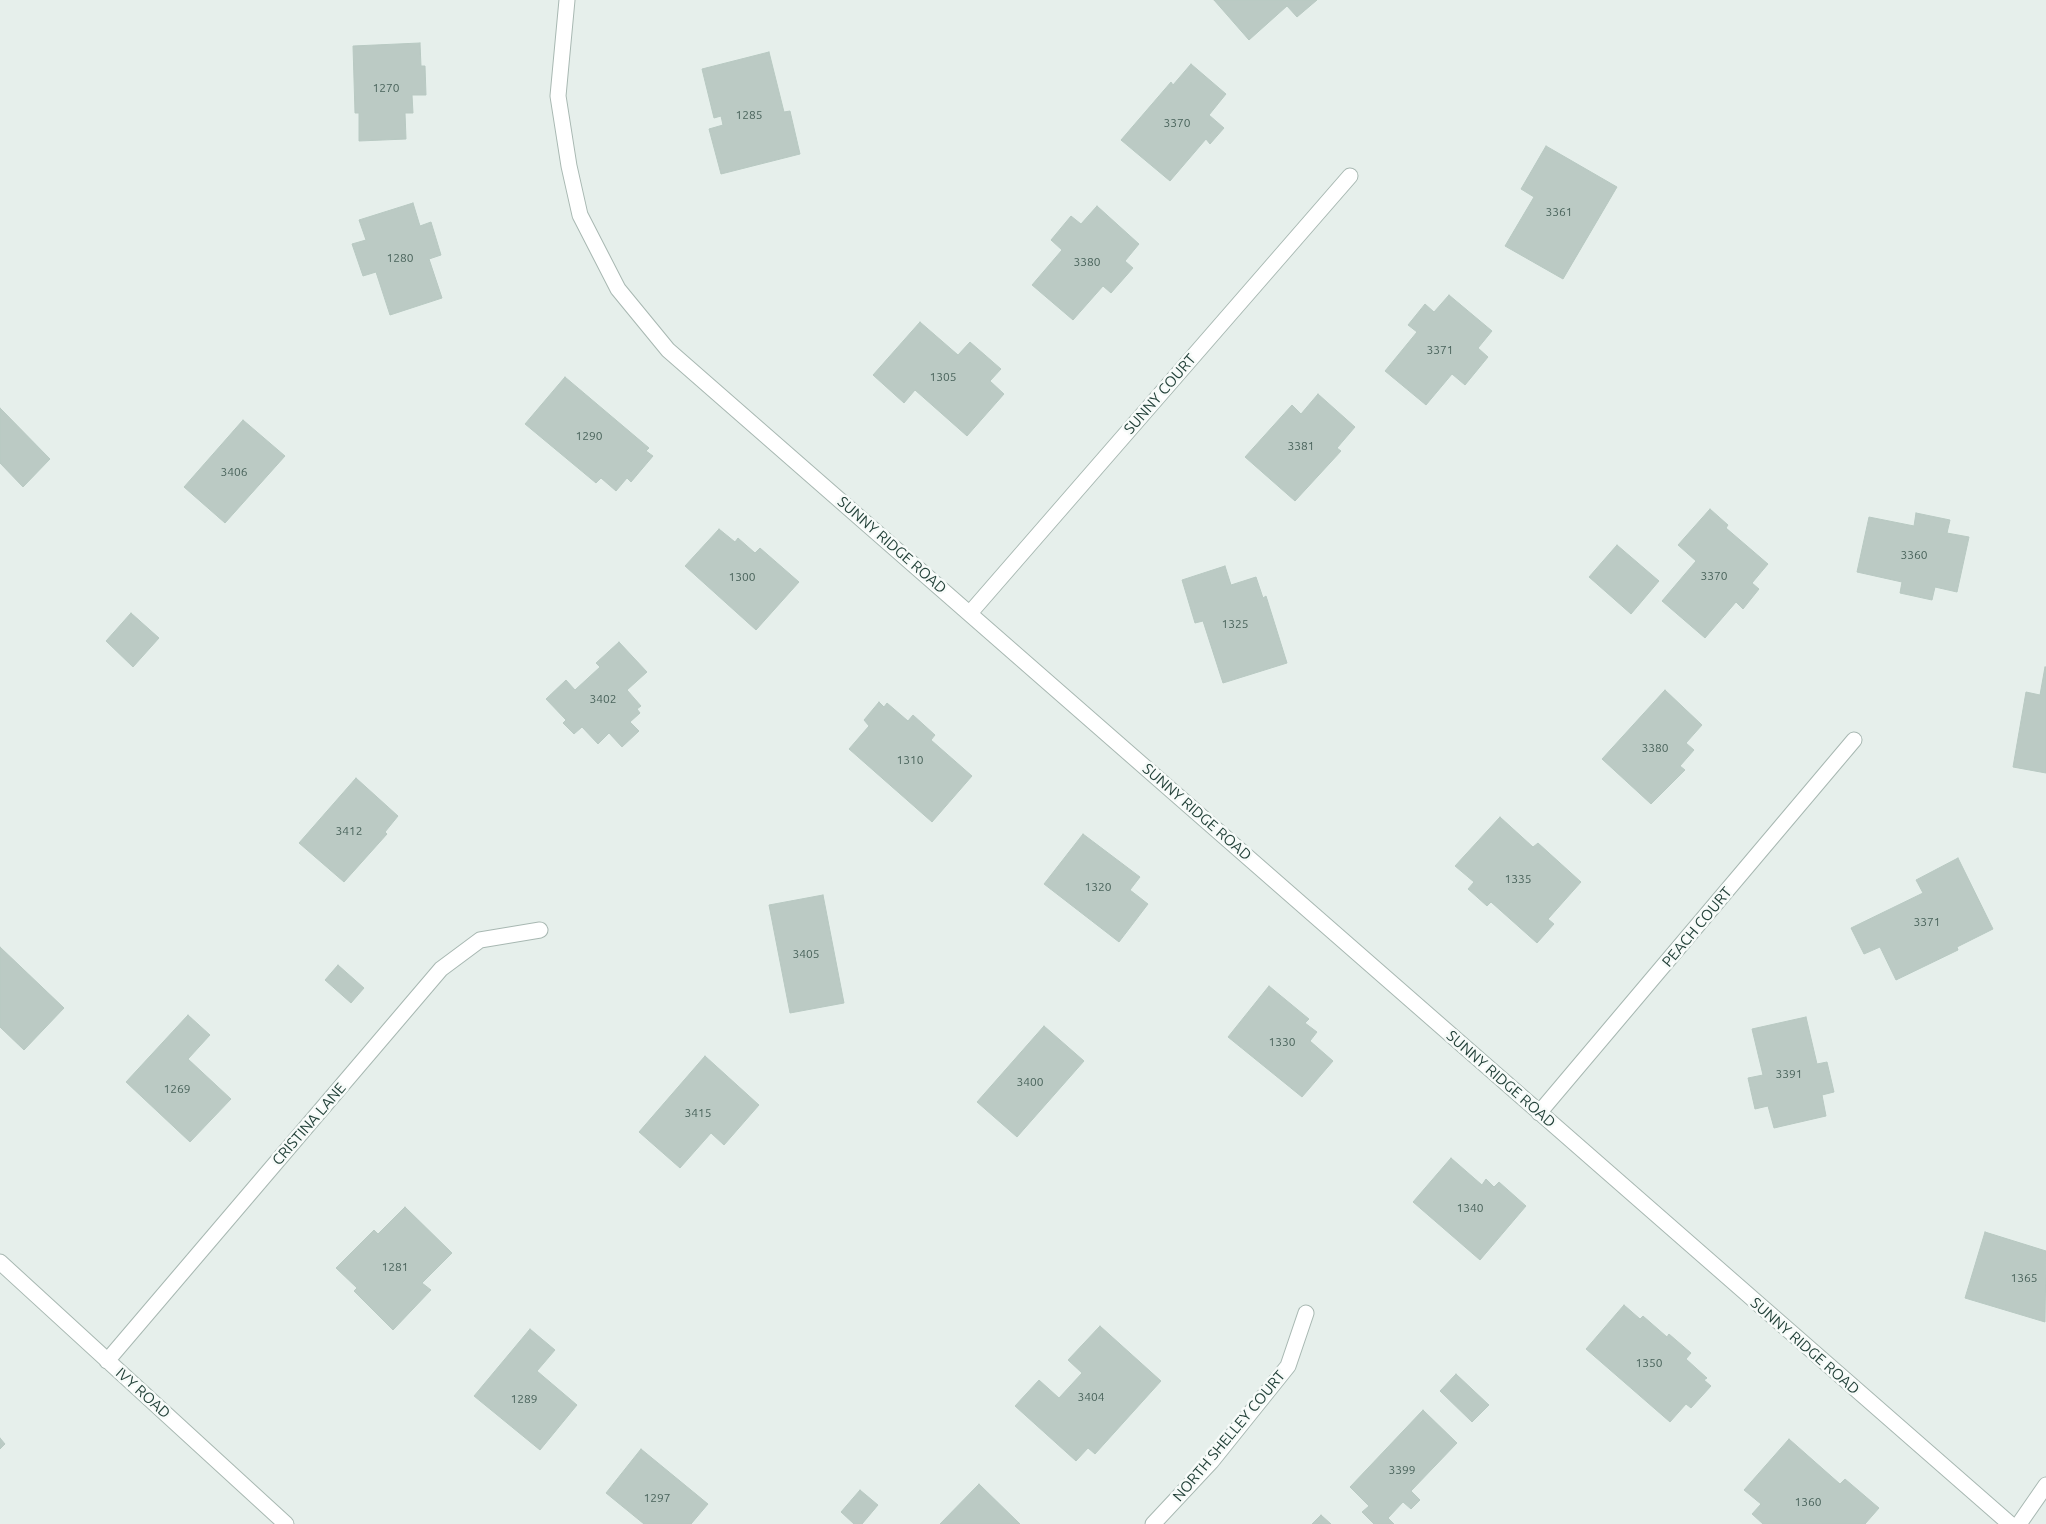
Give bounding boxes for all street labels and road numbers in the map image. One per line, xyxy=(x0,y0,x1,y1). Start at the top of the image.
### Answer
street label: SUNNY COURT xyxy=(1120,350,1200,438)
street label: SUNNY RIDGE ROAD xyxy=(834,493,950,597)
street label: SUNNY RIDGE ROAD xyxy=(1139,760,1255,864)
street label: PEACH COURT xyxy=(1658,883,1736,971)
street label: SUNNY RIDGE ROAD xyxy=(1443,1027,1559,1131)
street label: CRISTINA LANE xyxy=(268,1079,350,1169)
street label: SUNNY RIDGE ROAD xyxy=(1747,1294,1863,1398)
street label: IVY ROAD xyxy=(112,1364,174,1422)
street label: NORTH SHELLEY COURT xyxy=(1169,1367,1289,1505)

